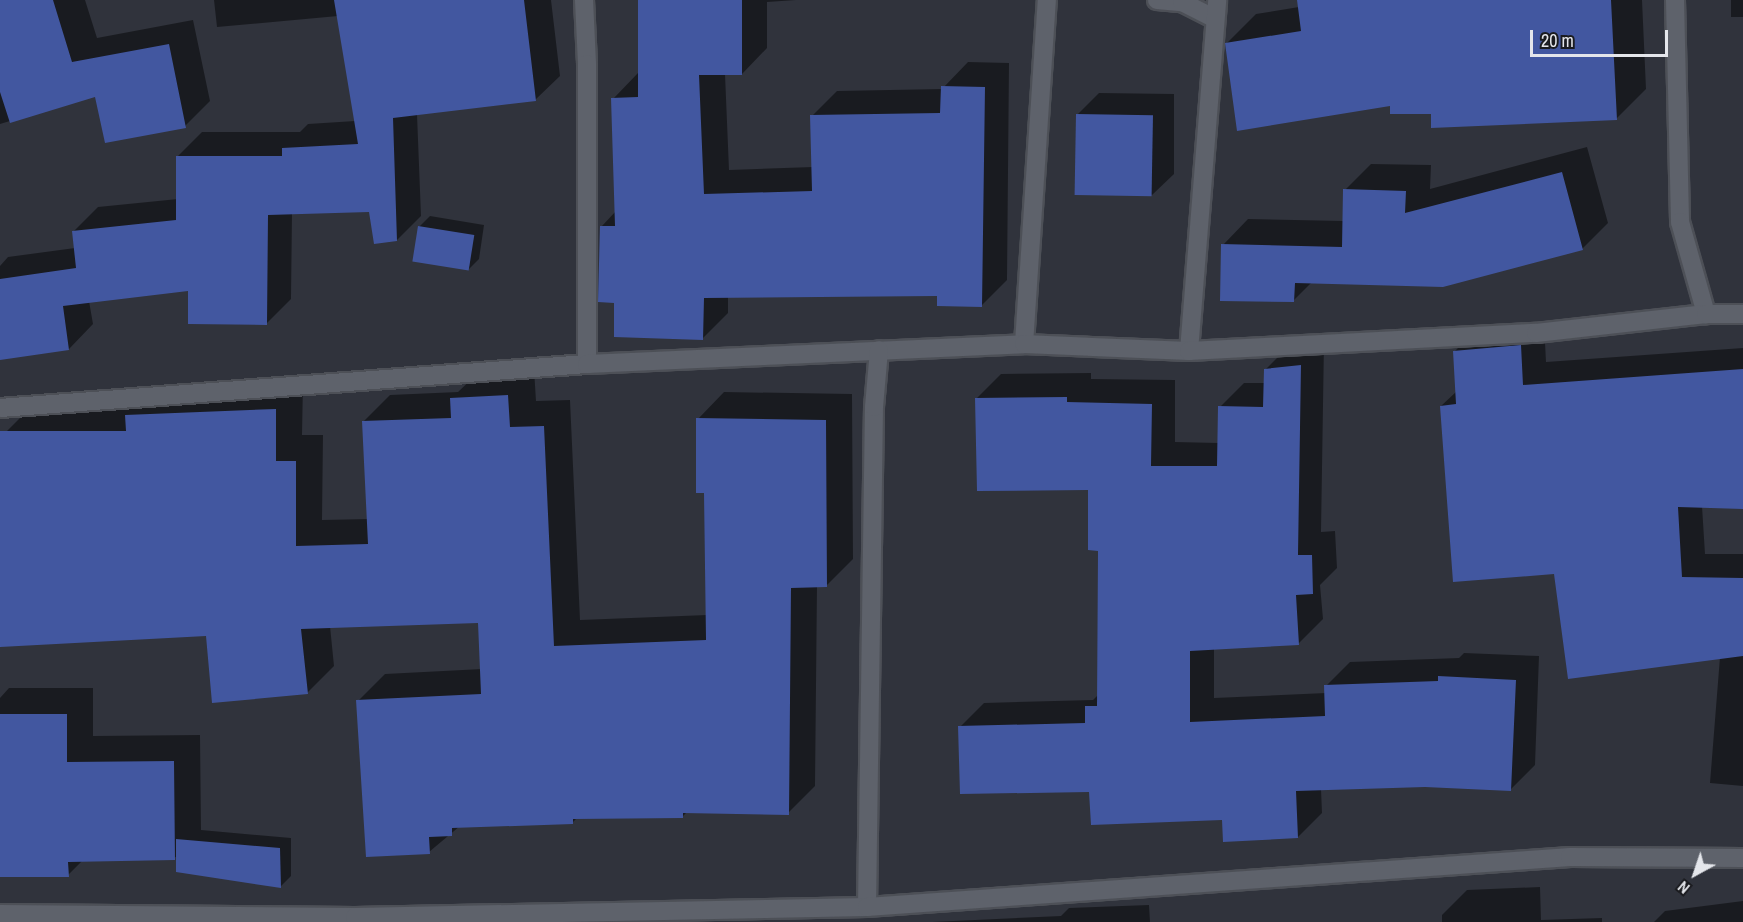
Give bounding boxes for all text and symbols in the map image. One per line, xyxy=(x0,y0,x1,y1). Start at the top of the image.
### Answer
scale bar xyxy=(1533,18,1671,56)
text: 20 m xyxy=(1541,28,1574,53)
north arrow xyxy=(1665,844,1725,904)
text: N xyxy=(1673,876,1694,899)

